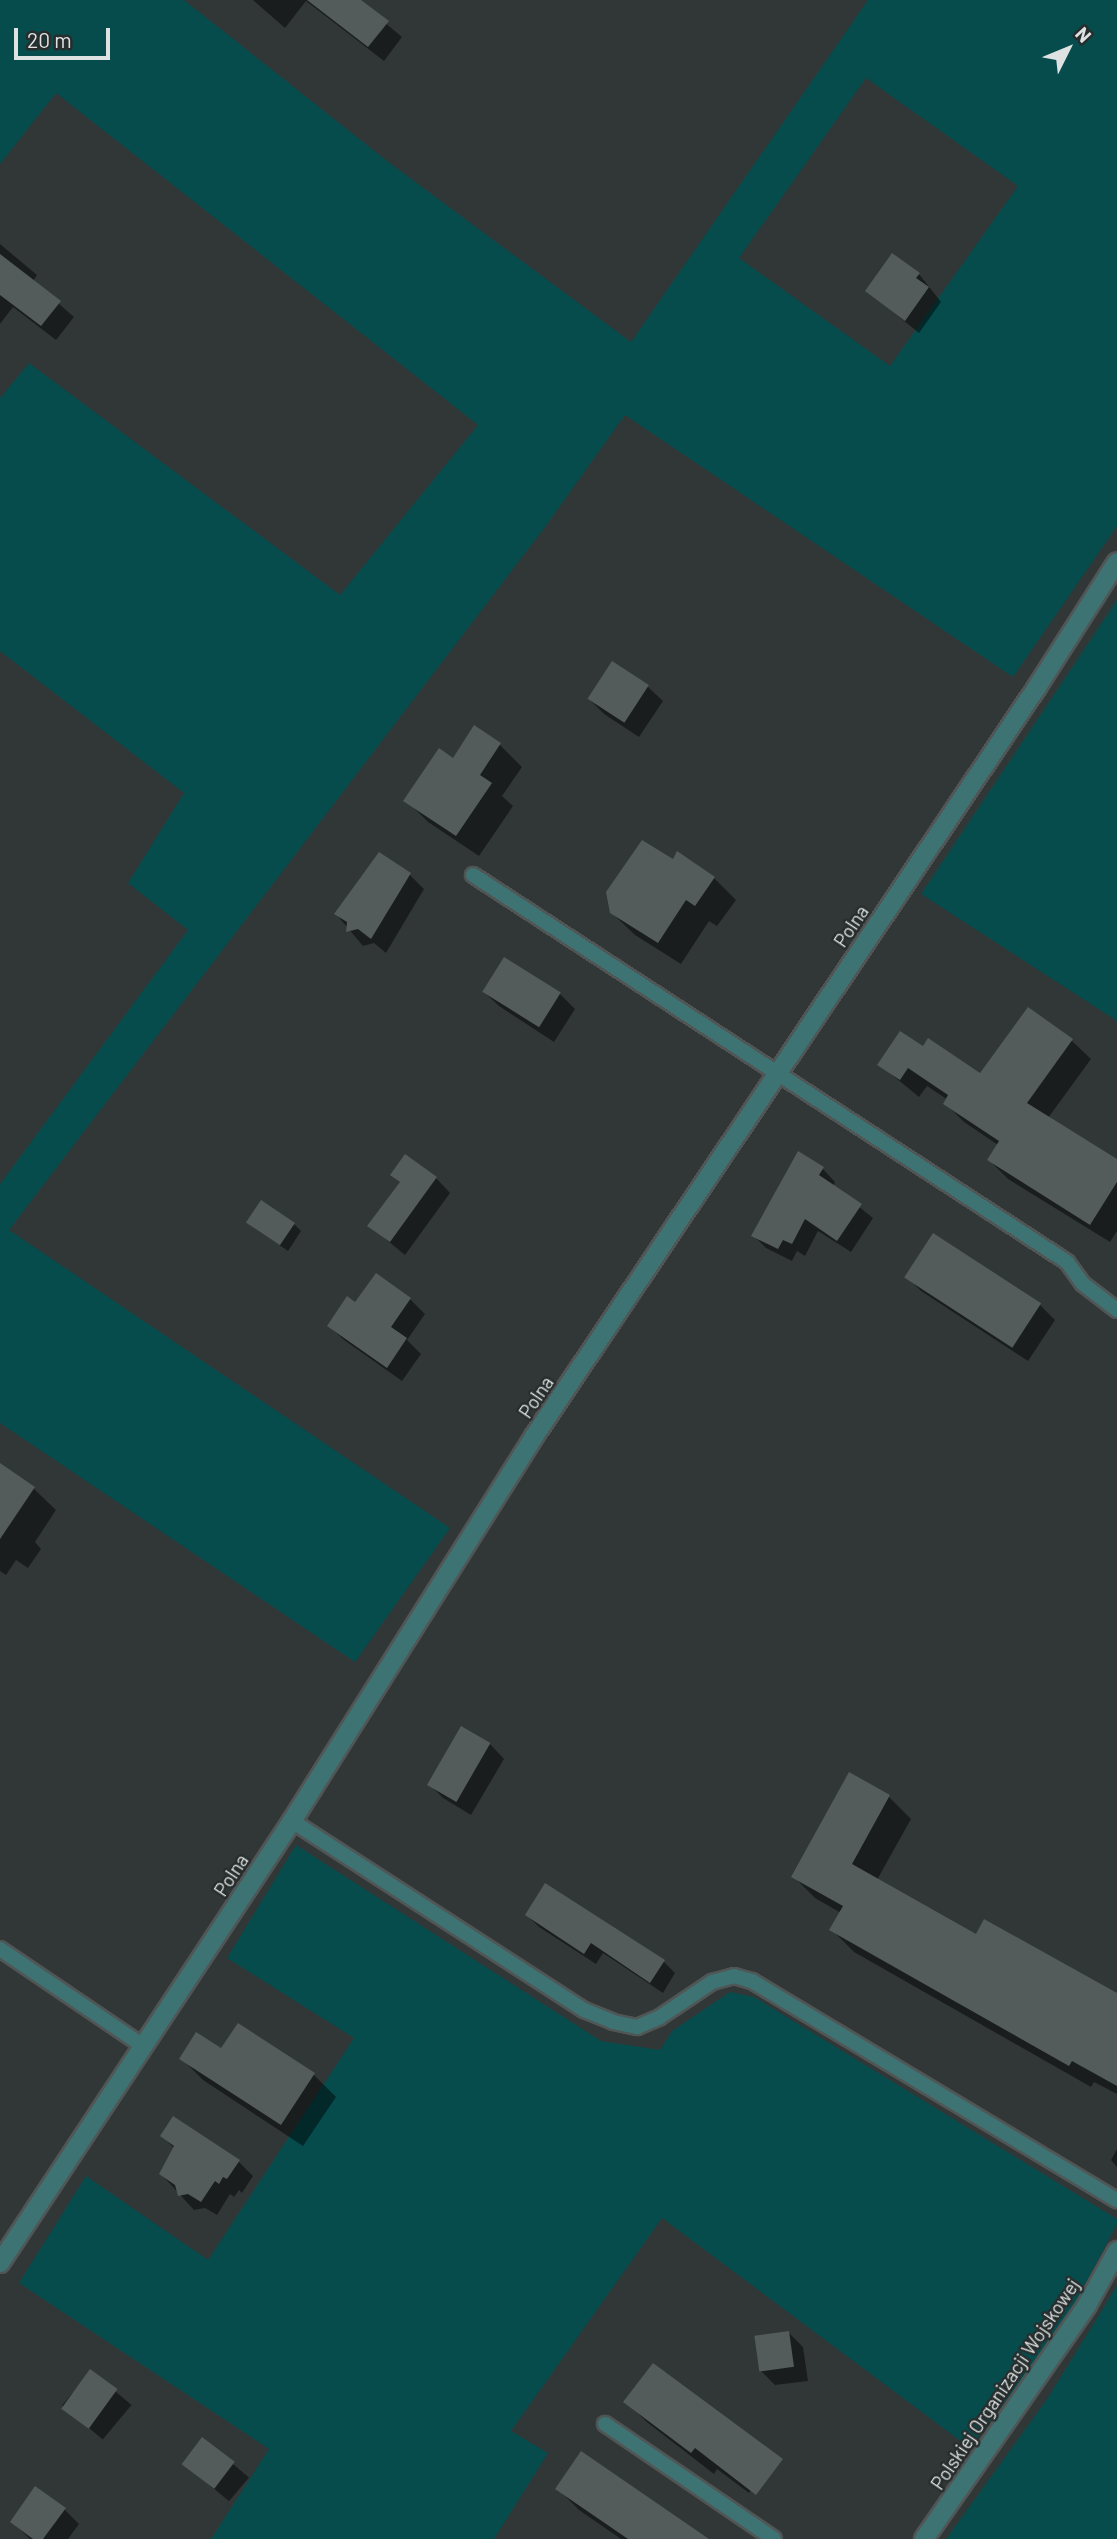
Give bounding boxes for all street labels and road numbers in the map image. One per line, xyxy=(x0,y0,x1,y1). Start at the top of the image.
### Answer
street label: Polna xyxy=(829,901,873,951)
street label: Polna xyxy=(514,1372,558,1422)
street label: Polna xyxy=(209,1850,253,1900)
street label: Polskiej Organizacji Wojskowej xyxy=(926,2274,1084,2494)

